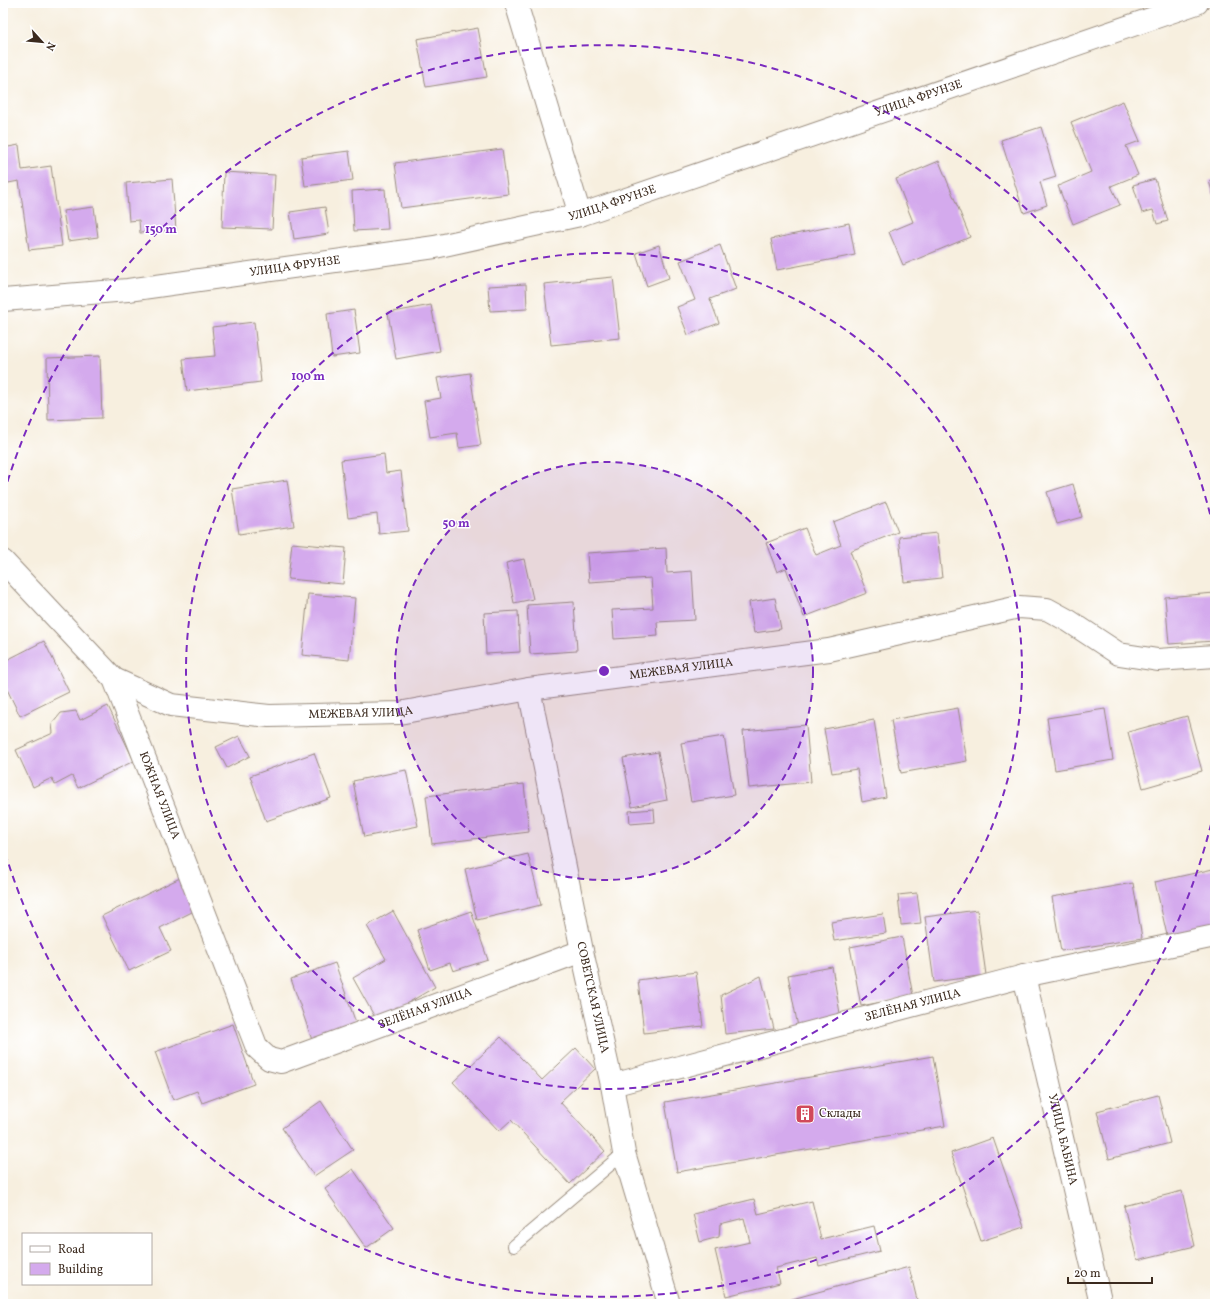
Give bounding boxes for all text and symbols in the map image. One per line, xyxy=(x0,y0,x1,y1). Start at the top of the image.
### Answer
north arrow xyxy=(22,22,62,62)
text: N xyxy=(41,39,58,53)
street label: УЛИЦА ФРУНЗЕ xyxy=(873,76,965,121)
street label: УЛИЦА ФРУНЗЕ xyxy=(567,181,658,225)
text: 150 m xyxy=(145,222,177,238)
street label: УЛИЦА ФРУНЗЕ xyxy=(249,252,341,281)
text: 100 m xyxy=(291,369,325,385)
text: 50 m xyxy=(442,516,470,532)
street label: МЕЖЕВАЯ УЛИЦА xyxy=(628,654,735,684)
centre of rings xyxy=(597,664,611,678)
street label: МЕЖЕВАЯ УЛИЦА xyxy=(308,702,415,723)
street label: ЮЖНАЯ УЛИЦА xyxy=(135,749,184,842)
street label: СОВЕТСКАЯ УЛИЦА xyxy=(572,940,613,1055)
street label: ЗЕЛЁНАЯ УЛИЦА xyxy=(376,984,475,1033)
street label: ЗЕЛЁНАЯ УЛИЦА xyxy=(863,985,963,1026)
street label: УЛИЦА БАБИНА xyxy=(1044,1092,1081,1187)
building icon: Склады xyxy=(794,1103,816,1125)
place label: Склады xyxy=(819,1106,862,1122)
legend xyxy=(22,1233,152,1285)
text: Road xyxy=(58,1242,85,1258)
scale bar xyxy=(1068,1259,1152,1285)
text: Building xyxy=(58,1262,103,1278)
text: 20 m xyxy=(1074,1266,1101,1282)

